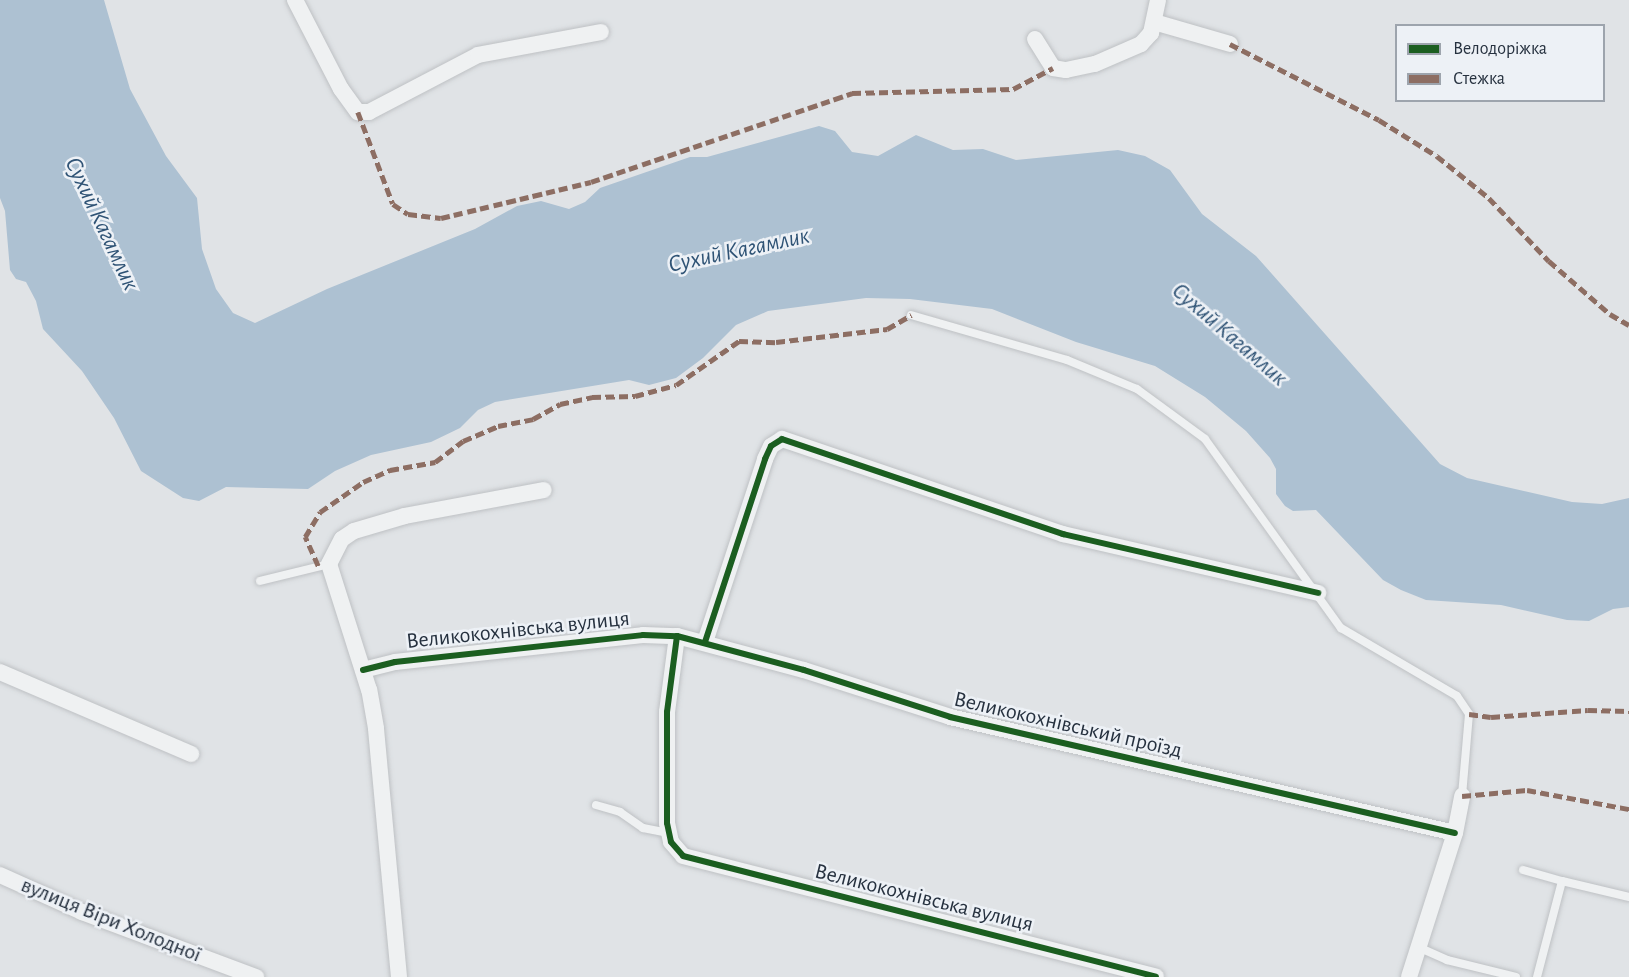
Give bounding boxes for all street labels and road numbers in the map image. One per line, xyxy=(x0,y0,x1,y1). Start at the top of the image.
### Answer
street label: Великокохнівська вулиця xyxy=(405,605,631,655)
street label: Великокохнівський проїзд xyxy=(951,686,1185,764)
street label: Великокохнівська вулиця xyxy=(812,858,1036,938)
street label: вулиця Віри Холодної xyxy=(17,872,205,968)

